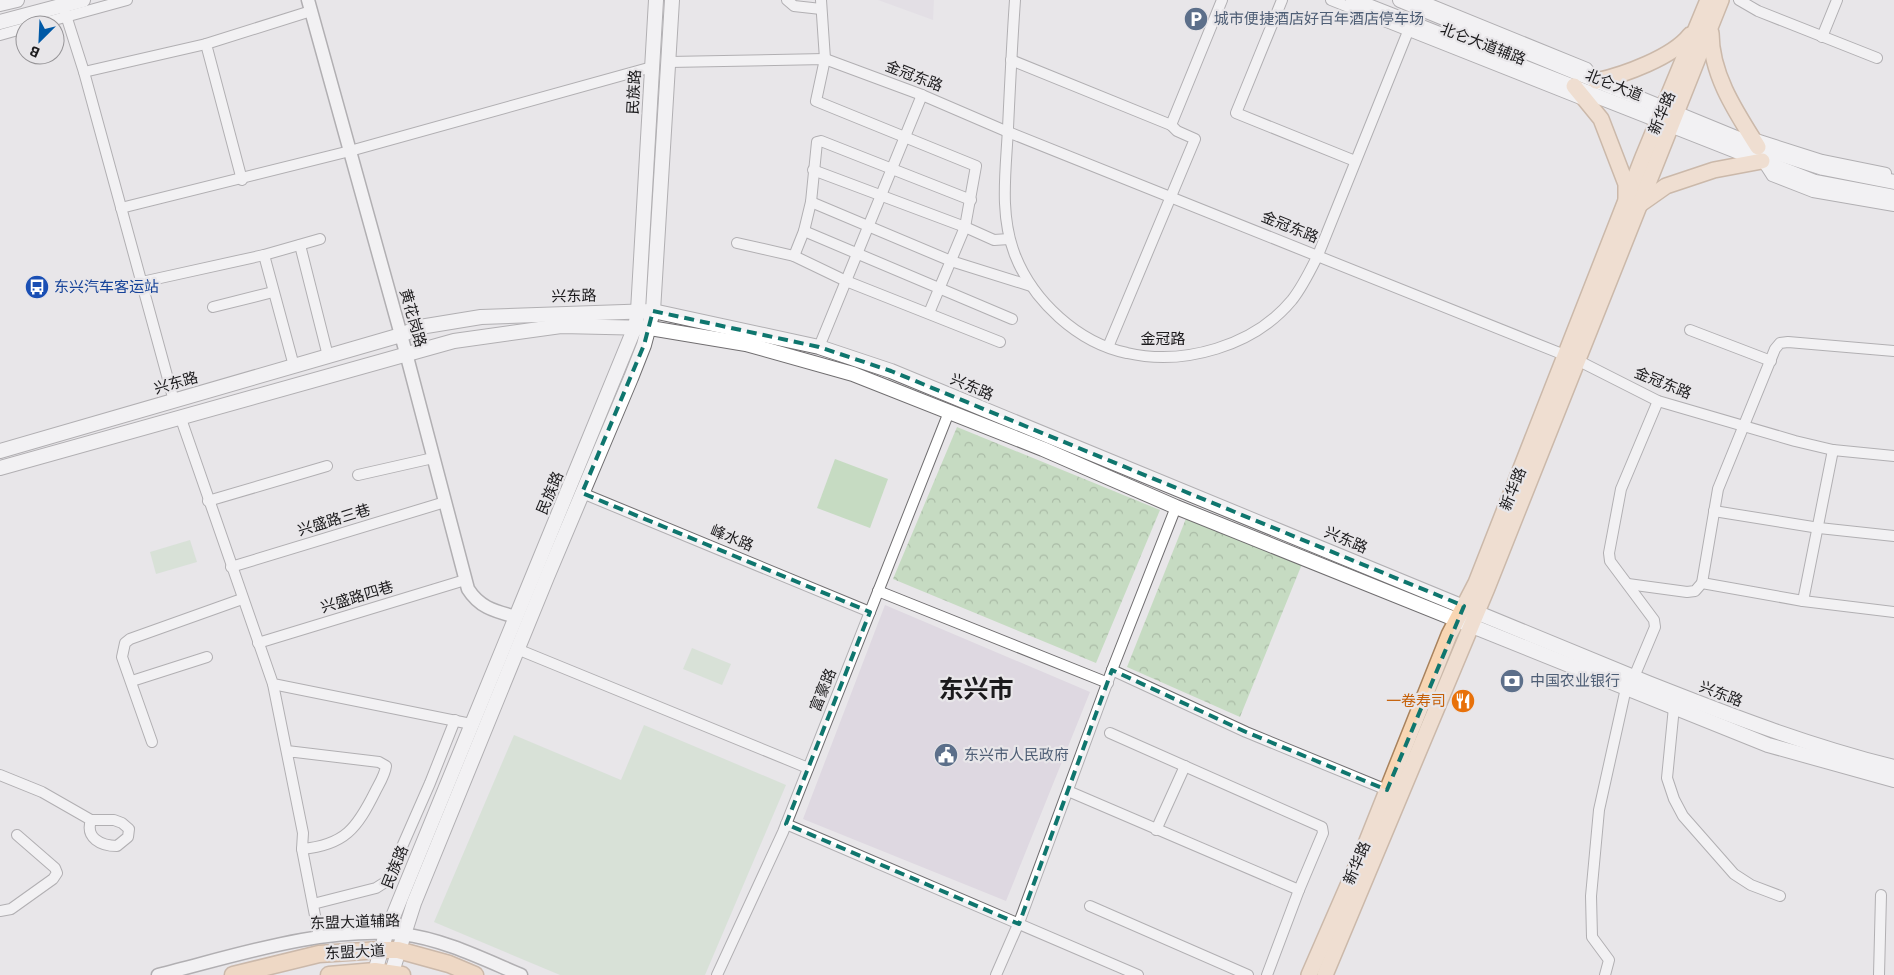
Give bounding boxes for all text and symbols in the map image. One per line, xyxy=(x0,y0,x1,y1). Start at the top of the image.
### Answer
parking icon: 城市便捷酒店好百年酒店停车场 xyxy=(1183,6,1209,32)
place label: 城市便捷酒店好百年酒店停车场 xyxy=(1214,9,1424,27)
north arrow xyxy=(15,15,65,65)
street label: 北仑大道辅路 xyxy=(1438,19,1529,68)
text: B xyxy=(27,43,42,62)
street label: 金冠东路 xyxy=(883,56,946,94)
street label: 北仑大道 xyxy=(1583,64,1646,104)
street label: 民族路 xyxy=(623,69,643,115)
street label: 新华路 xyxy=(1644,88,1678,137)
street label: 金冠东路 xyxy=(1259,206,1322,246)
bus stop icon: 东兴汽车客运站 xyxy=(24,274,50,300)
place label: 东兴汽车客运站 xyxy=(54,277,159,295)
street label: 黄花岗路 xyxy=(397,286,431,349)
street label: 兴东路 xyxy=(551,286,597,304)
street label: 金冠路 xyxy=(1140,329,1186,347)
street label: 金冠东路 xyxy=(1632,362,1695,402)
street label: 兴东路 xyxy=(152,367,200,397)
street label: 兴东路 xyxy=(948,369,997,403)
street label: 新华路 xyxy=(1495,464,1529,513)
street label: 民族路 xyxy=(532,468,566,517)
street label: 兴盛路三巷 xyxy=(295,499,372,539)
street label: 峰水路 xyxy=(708,520,757,554)
street label: 兴东路 xyxy=(1322,522,1371,556)
street label: 兴盛路四巷 xyxy=(318,576,395,616)
street label: 富豪路 xyxy=(805,665,839,714)
bank icon: 中国农业银行 xyxy=(1499,668,1525,694)
place label: 中国农业银行 xyxy=(1530,671,1620,689)
district label: 东兴市 xyxy=(938,673,1014,703)
street label: 兴东路 xyxy=(1697,677,1746,710)
restaurant icon: 一卷寿司 xyxy=(1450,688,1476,714)
place label: 一卷寿司 xyxy=(1386,691,1446,709)
public building icon: 东兴市人民政府 xyxy=(933,742,959,768)
place label: 东兴市人民政府 xyxy=(964,745,1069,763)
street label: 新华路 xyxy=(1339,838,1373,887)
street label: 民族路 xyxy=(377,842,411,891)
street label: 东盟大道辅路 xyxy=(310,910,400,932)
street label: 东盟大道 xyxy=(325,940,385,962)

